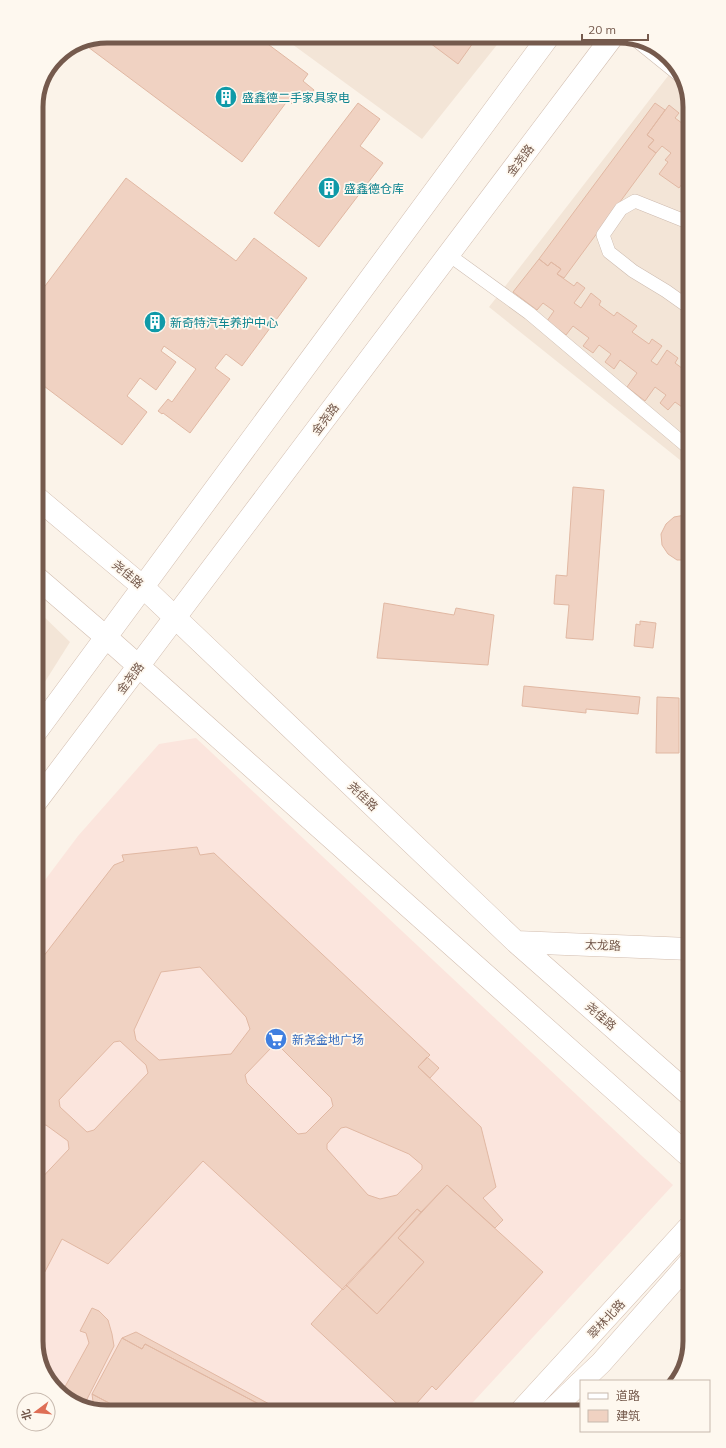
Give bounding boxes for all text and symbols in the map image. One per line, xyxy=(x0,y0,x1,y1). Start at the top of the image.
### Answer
scale bar xyxy=(582,16,648,42)
text: 20 m xyxy=(588,22,616,37)
building icon: 盛鑫德二手家具家电 xyxy=(213,84,239,110)
place label: 盛鑫德二手家具家电 xyxy=(242,90,350,105)
street label: 金尧路 xyxy=(503,141,537,179)
building icon: 盛鑫德仓库 xyxy=(316,175,342,201)
place label: 盛鑫德仓库 xyxy=(344,181,404,196)
building icon: 新奇特汽车养护中心 xyxy=(142,309,168,335)
place label: 新奇特汽车养护中心 xyxy=(170,315,278,330)
street label: 金尧路 xyxy=(308,400,342,438)
street label: 尧佳路 xyxy=(109,557,147,591)
street label: 金尧路 xyxy=(113,659,147,697)
street label: 尧佳路 xyxy=(345,778,381,814)
street label: 太龙路 xyxy=(585,937,621,953)
street label: 尧佳路 xyxy=(582,999,620,1033)
supermarket icon: 新尧金地广场 xyxy=(263,1026,289,1052)
place label: 新尧金地广场 xyxy=(292,1032,364,1047)
street label: 翠林北路 xyxy=(584,1296,628,1342)
legend xyxy=(580,1380,710,1432)
text: 道路 xyxy=(616,1388,640,1403)
north arrow xyxy=(16,1392,56,1432)
text: 北 xyxy=(18,1408,35,1422)
text: 建筑 xyxy=(616,1408,640,1423)

